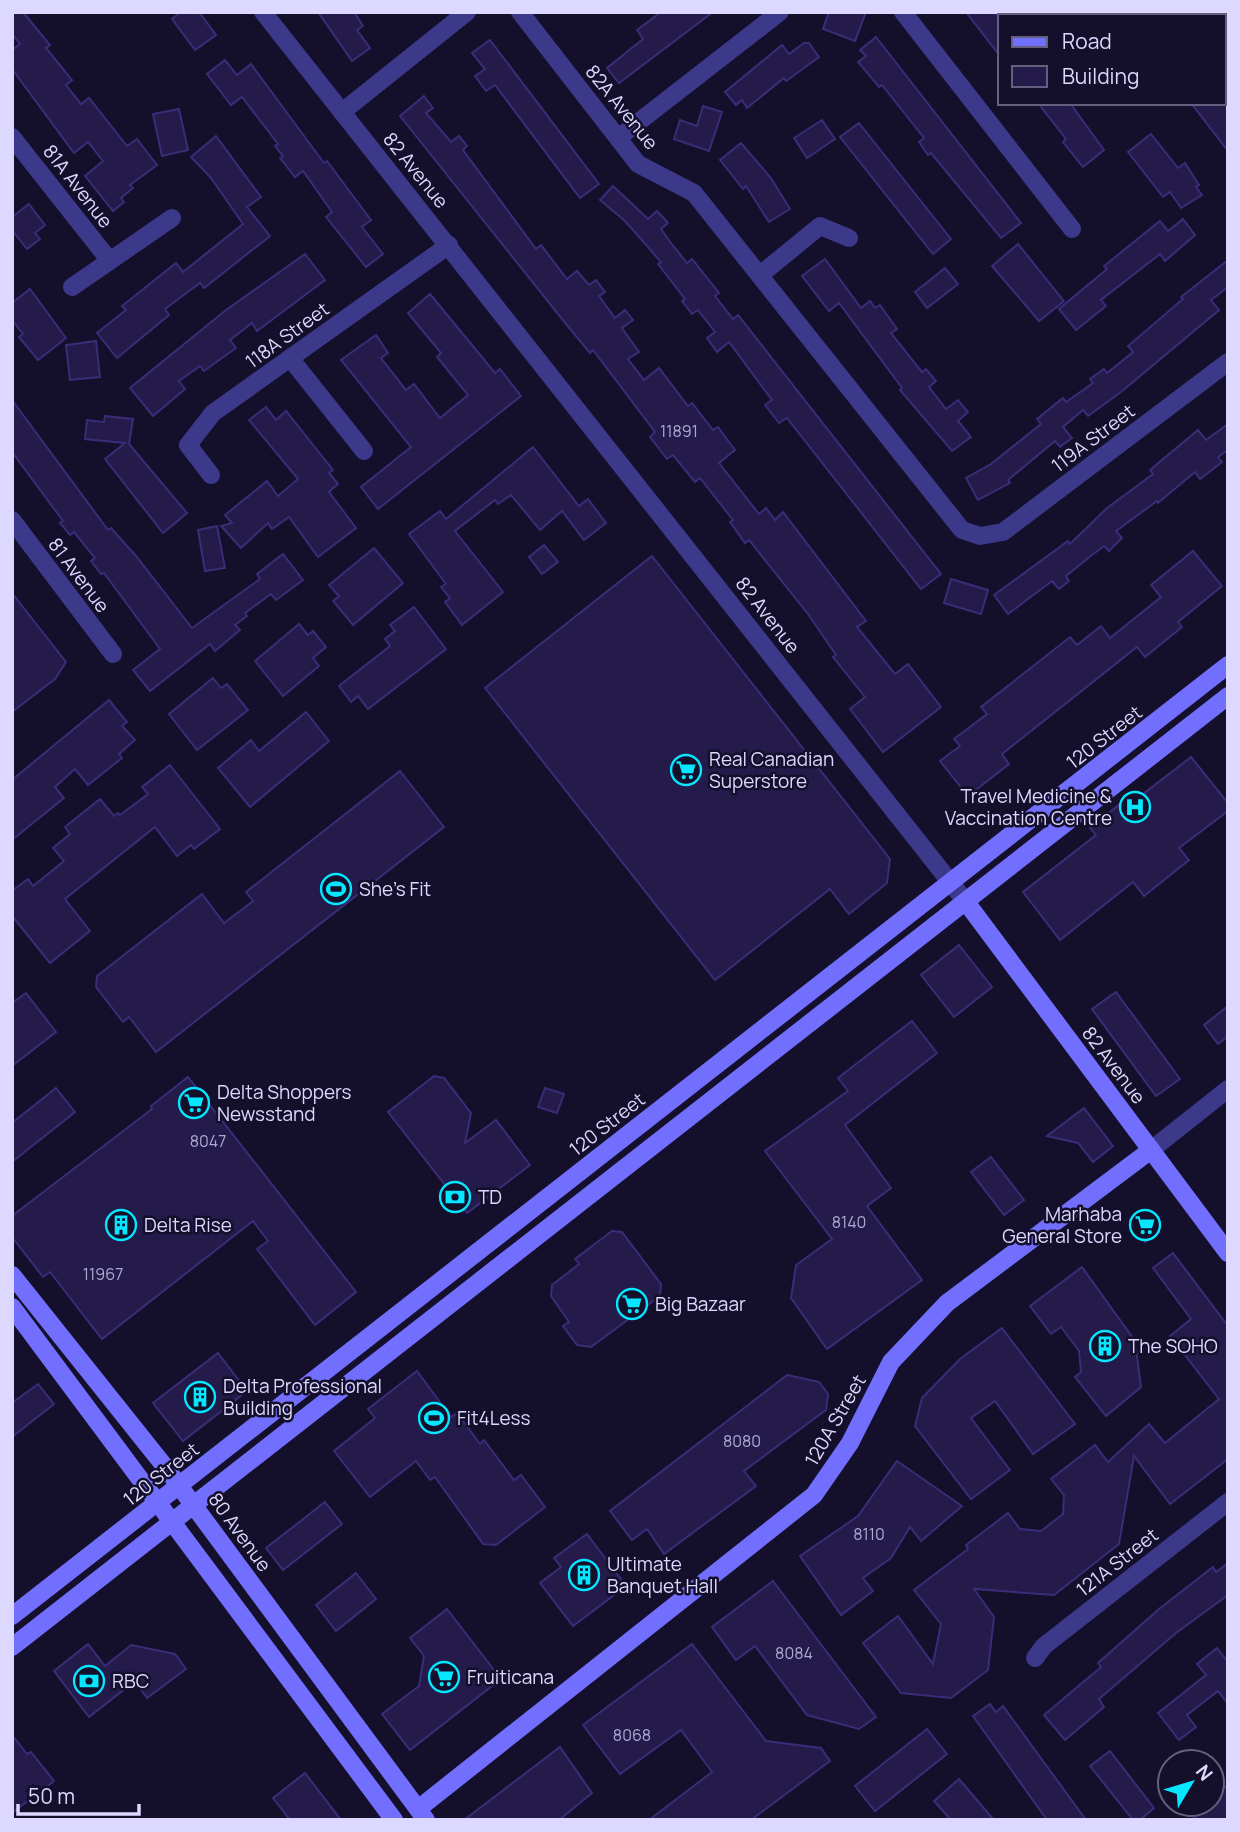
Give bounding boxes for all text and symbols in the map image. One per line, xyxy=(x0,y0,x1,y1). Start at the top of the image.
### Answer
legend xyxy=(998,14,1226,105)
text: Road xyxy=(1062,27,1112,55)
street label: 82A Avenue xyxy=(580,59,664,155)
text: Building xyxy=(1062,62,1139,90)
street label: 82 Avenue xyxy=(377,127,455,213)
street label: 81A Avenue xyxy=(37,139,119,233)
street label: 118A Street xyxy=(240,296,334,374)
street label: 119A Street xyxy=(1046,398,1140,478)
house number: 11891 xyxy=(660,420,698,442)
street label: 81 Avenue xyxy=(42,532,116,618)
street label: 82 Avenue xyxy=(730,571,806,659)
street label: 120 Street xyxy=(1061,699,1147,775)
place label: Real Canadian Superstore xyxy=(709,746,834,794)
supermarket icon: Real Canadian Superstore xyxy=(669,753,703,787)
place label: Travel Medicine & Vaccination Centre xyxy=(945,783,1113,831)
hospital icon: Travel Medicine & Vaccination Centre xyxy=(1118,790,1152,824)
sports icon: She's Fit xyxy=(319,872,353,906)
place label: She's Fit xyxy=(359,876,431,902)
street label: 82 Avenue xyxy=(1076,1021,1152,1109)
place label: Delta Shoppers Newsstand xyxy=(217,1079,352,1127)
supermarket icon: Delta Shoppers Newsstand xyxy=(177,1086,211,1120)
street label: 120 Street xyxy=(564,1086,650,1162)
house number: 8047 xyxy=(190,1130,226,1152)
bank icon: TD xyxy=(438,1180,472,1214)
place label: TD xyxy=(478,1184,502,1210)
place label: Marhaba General Store xyxy=(1002,1201,1122,1249)
building icon: Delta Rise xyxy=(104,1208,138,1242)
supermarket icon: Marhaba General Store xyxy=(1128,1208,1162,1242)
house number: 8140 xyxy=(832,1211,866,1233)
place label: Delta Rise xyxy=(144,1212,232,1238)
house number: 11967 xyxy=(83,1263,123,1285)
supermarket icon: Big Bazaar xyxy=(615,1287,649,1321)
place label: Big Bazaar xyxy=(655,1291,746,1317)
building icon: The SOHO xyxy=(1088,1329,1122,1363)
place label: The SOHO xyxy=(1128,1333,1218,1359)
street label: 120A Street xyxy=(798,1370,872,1470)
place label: Delta Professional Building xyxy=(223,1373,382,1421)
building icon: Delta Professional Building xyxy=(183,1380,217,1414)
sports icon: Fit4Less xyxy=(417,1401,451,1435)
place label: Fit4Less xyxy=(457,1405,531,1431)
house number: 8080 xyxy=(723,1430,761,1452)
street label: 120 Street xyxy=(118,1436,204,1512)
street label: 80 Avenue xyxy=(203,1487,277,1577)
street label: 121A Street xyxy=(1071,1522,1163,1602)
house number: 8110 xyxy=(853,1523,885,1545)
place label: Ultimate Banquet Hall xyxy=(607,1551,718,1599)
building icon: Ultimate Banquet Hall xyxy=(567,1558,601,1592)
house number: 8084 xyxy=(775,1642,813,1664)
supermarket icon: Fruiticana xyxy=(427,1660,461,1694)
bank icon: RBC xyxy=(72,1664,106,1698)
place label: Fruiticana xyxy=(467,1664,554,1690)
place label: RBC xyxy=(112,1668,149,1694)
house number: 8068 xyxy=(613,1724,651,1746)
north arrow xyxy=(1156,1748,1226,1818)
text: N xyxy=(1190,1759,1219,1786)
scale bar xyxy=(18,1772,138,1816)
text: 50 m xyxy=(28,1782,75,1810)

